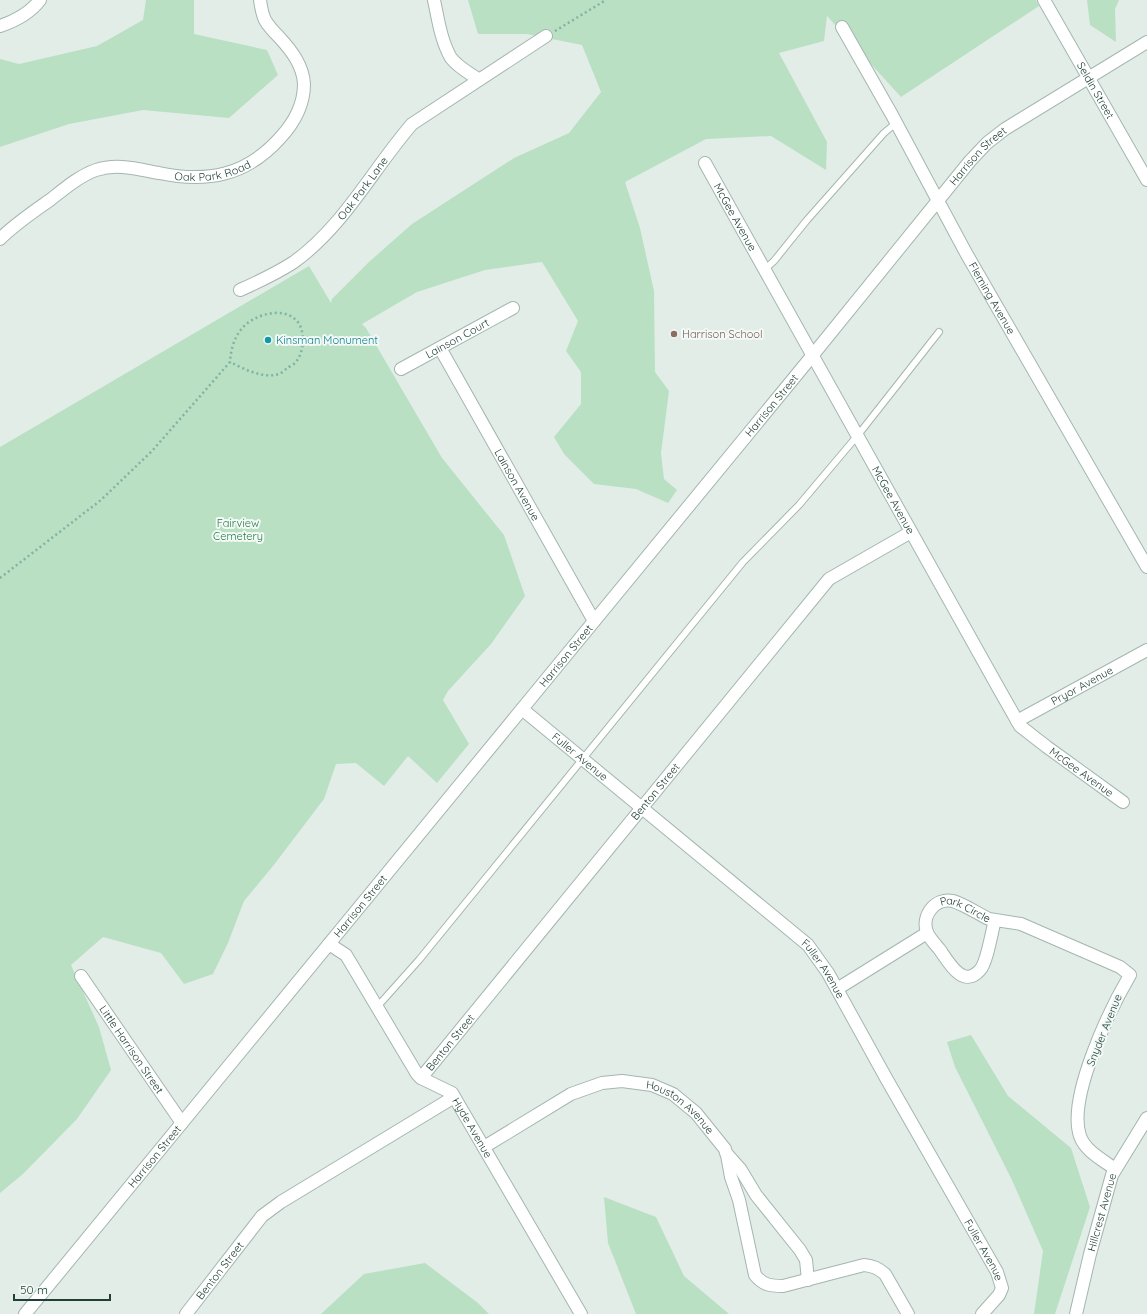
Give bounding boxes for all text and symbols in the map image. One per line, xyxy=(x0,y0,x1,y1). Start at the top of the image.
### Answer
street label: Seldin Street xyxy=(1074,59,1118,121)
street label: Harrison Street xyxy=(946,123,1010,188)
street label: Oak Park Lane xyxy=(334,154,391,223)
street label: Oak Park Road xyxy=(174,157,253,184)
street label: McGee Avenue xyxy=(711,181,760,254)
street label: Fleming Avenue xyxy=(966,260,1018,337)
street label: Lainson Court xyxy=(423,315,492,361)
place label: Harrison School xyxy=(682,327,763,341)
marker: Harrison School xyxy=(669,329,679,339)
place label: Kinsman Monument xyxy=(276,333,378,347)
marker: Kinsman Monument xyxy=(263,335,273,345)
street label: Harrison Street xyxy=(742,371,801,439)
street label: Lainson Avenue xyxy=(491,446,543,523)
street label: McGee Avenue xyxy=(869,464,918,536)
park label: Fairview Cemetery xyxy=(213,516,263,543)
street label: Harrison Street xyxy=(536,621,596,690)
street label: Pryor Avenue xyxy=(1048,663,1115,708)
street label: Fuller Avenue xyxy=(549,730,611,784)
street label: McGee Avenue xyxy=(1047,744,1116,800)
street label: Benton Street xyxy=(628,760,683,823)
street label: Harrison Street xyxy=(330,872,390,940)
street label: Park Circle xyxy=(938,893,993,926)
street label: Fuller Avenue xyxy=(799,936,848,1001)
street label: Snyder Avenue xyxy=(1083,992,1125,1068)
street label: Little Harrison Street xyxy=(96,1002,167,1096)
street label: Benton Street xyxy=(423,1011,478,1074)
street label: Houston Avenue xyxy=(645,1077,717,1137)
street label: Hyde Avenue xyxy=(449,1095,495,1160)
street label: Harrison Street xyxy=(125,1122,184,1190)
street label: Hillcrest Avenue xyxy=(1084,1171,1119,1253)
street label: Fuller Avenue xyxy=(961,1217,1006,1282)
street label: Benton Street xyxy=(193,1239,247,1302)
scale bar xyxy=(14,1276,110,1302)
text: 50 m xyxy=(20,1282,48,1297)

